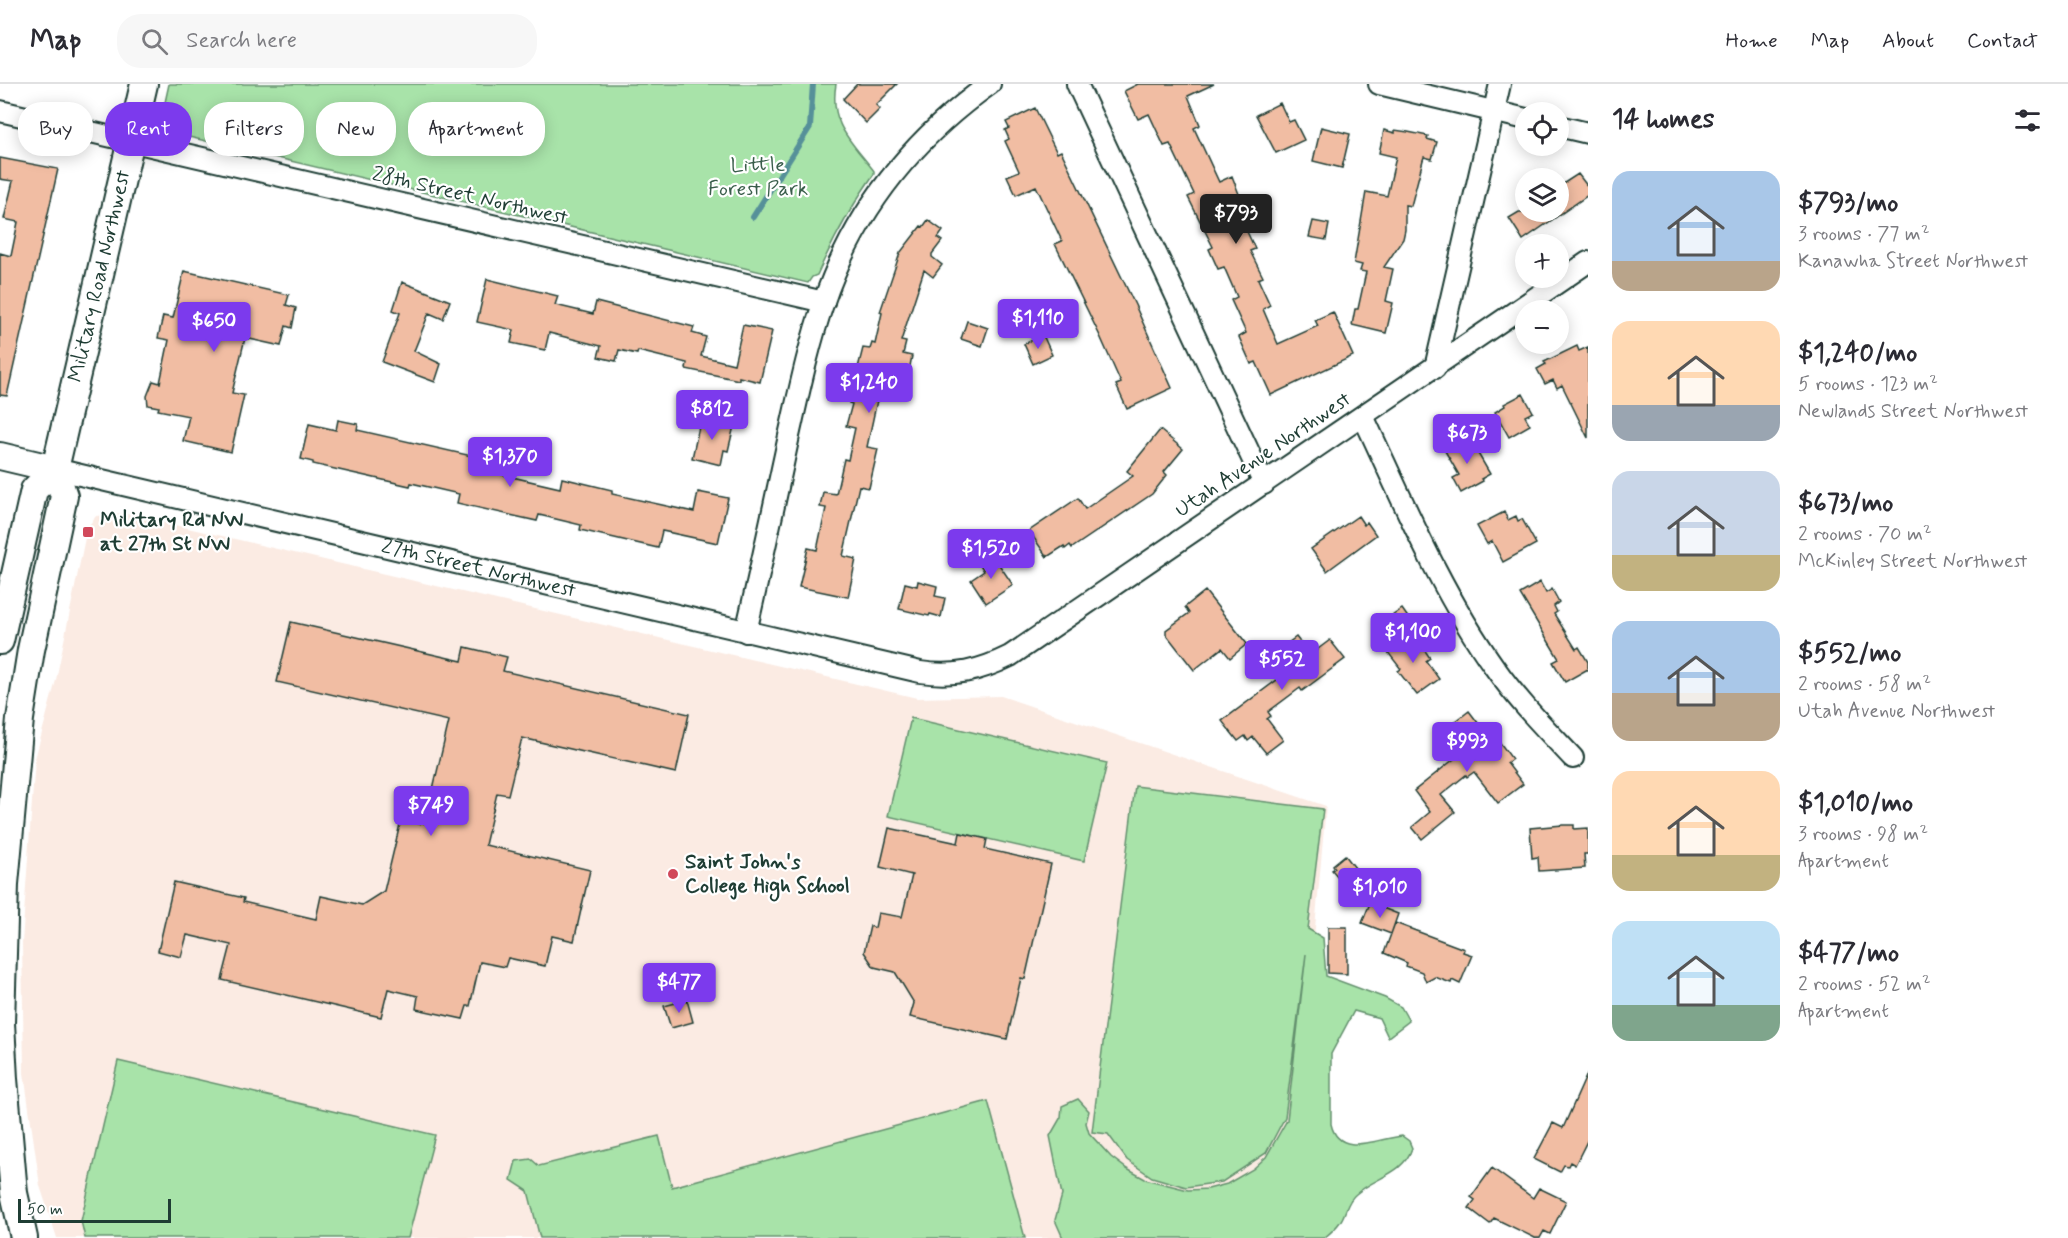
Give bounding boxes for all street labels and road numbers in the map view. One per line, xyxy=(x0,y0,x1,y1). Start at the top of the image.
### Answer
street label: 28th Street Northwest xyxy=(370,160,571,232)
street label: Military Road Northwest xyxy=(61,167,138,385)
street label: Utah Avenue Northwest xyxy=(1169,385,1357,524)
street label: 27th Street Northwest xyxy=(378,532,579,605)

